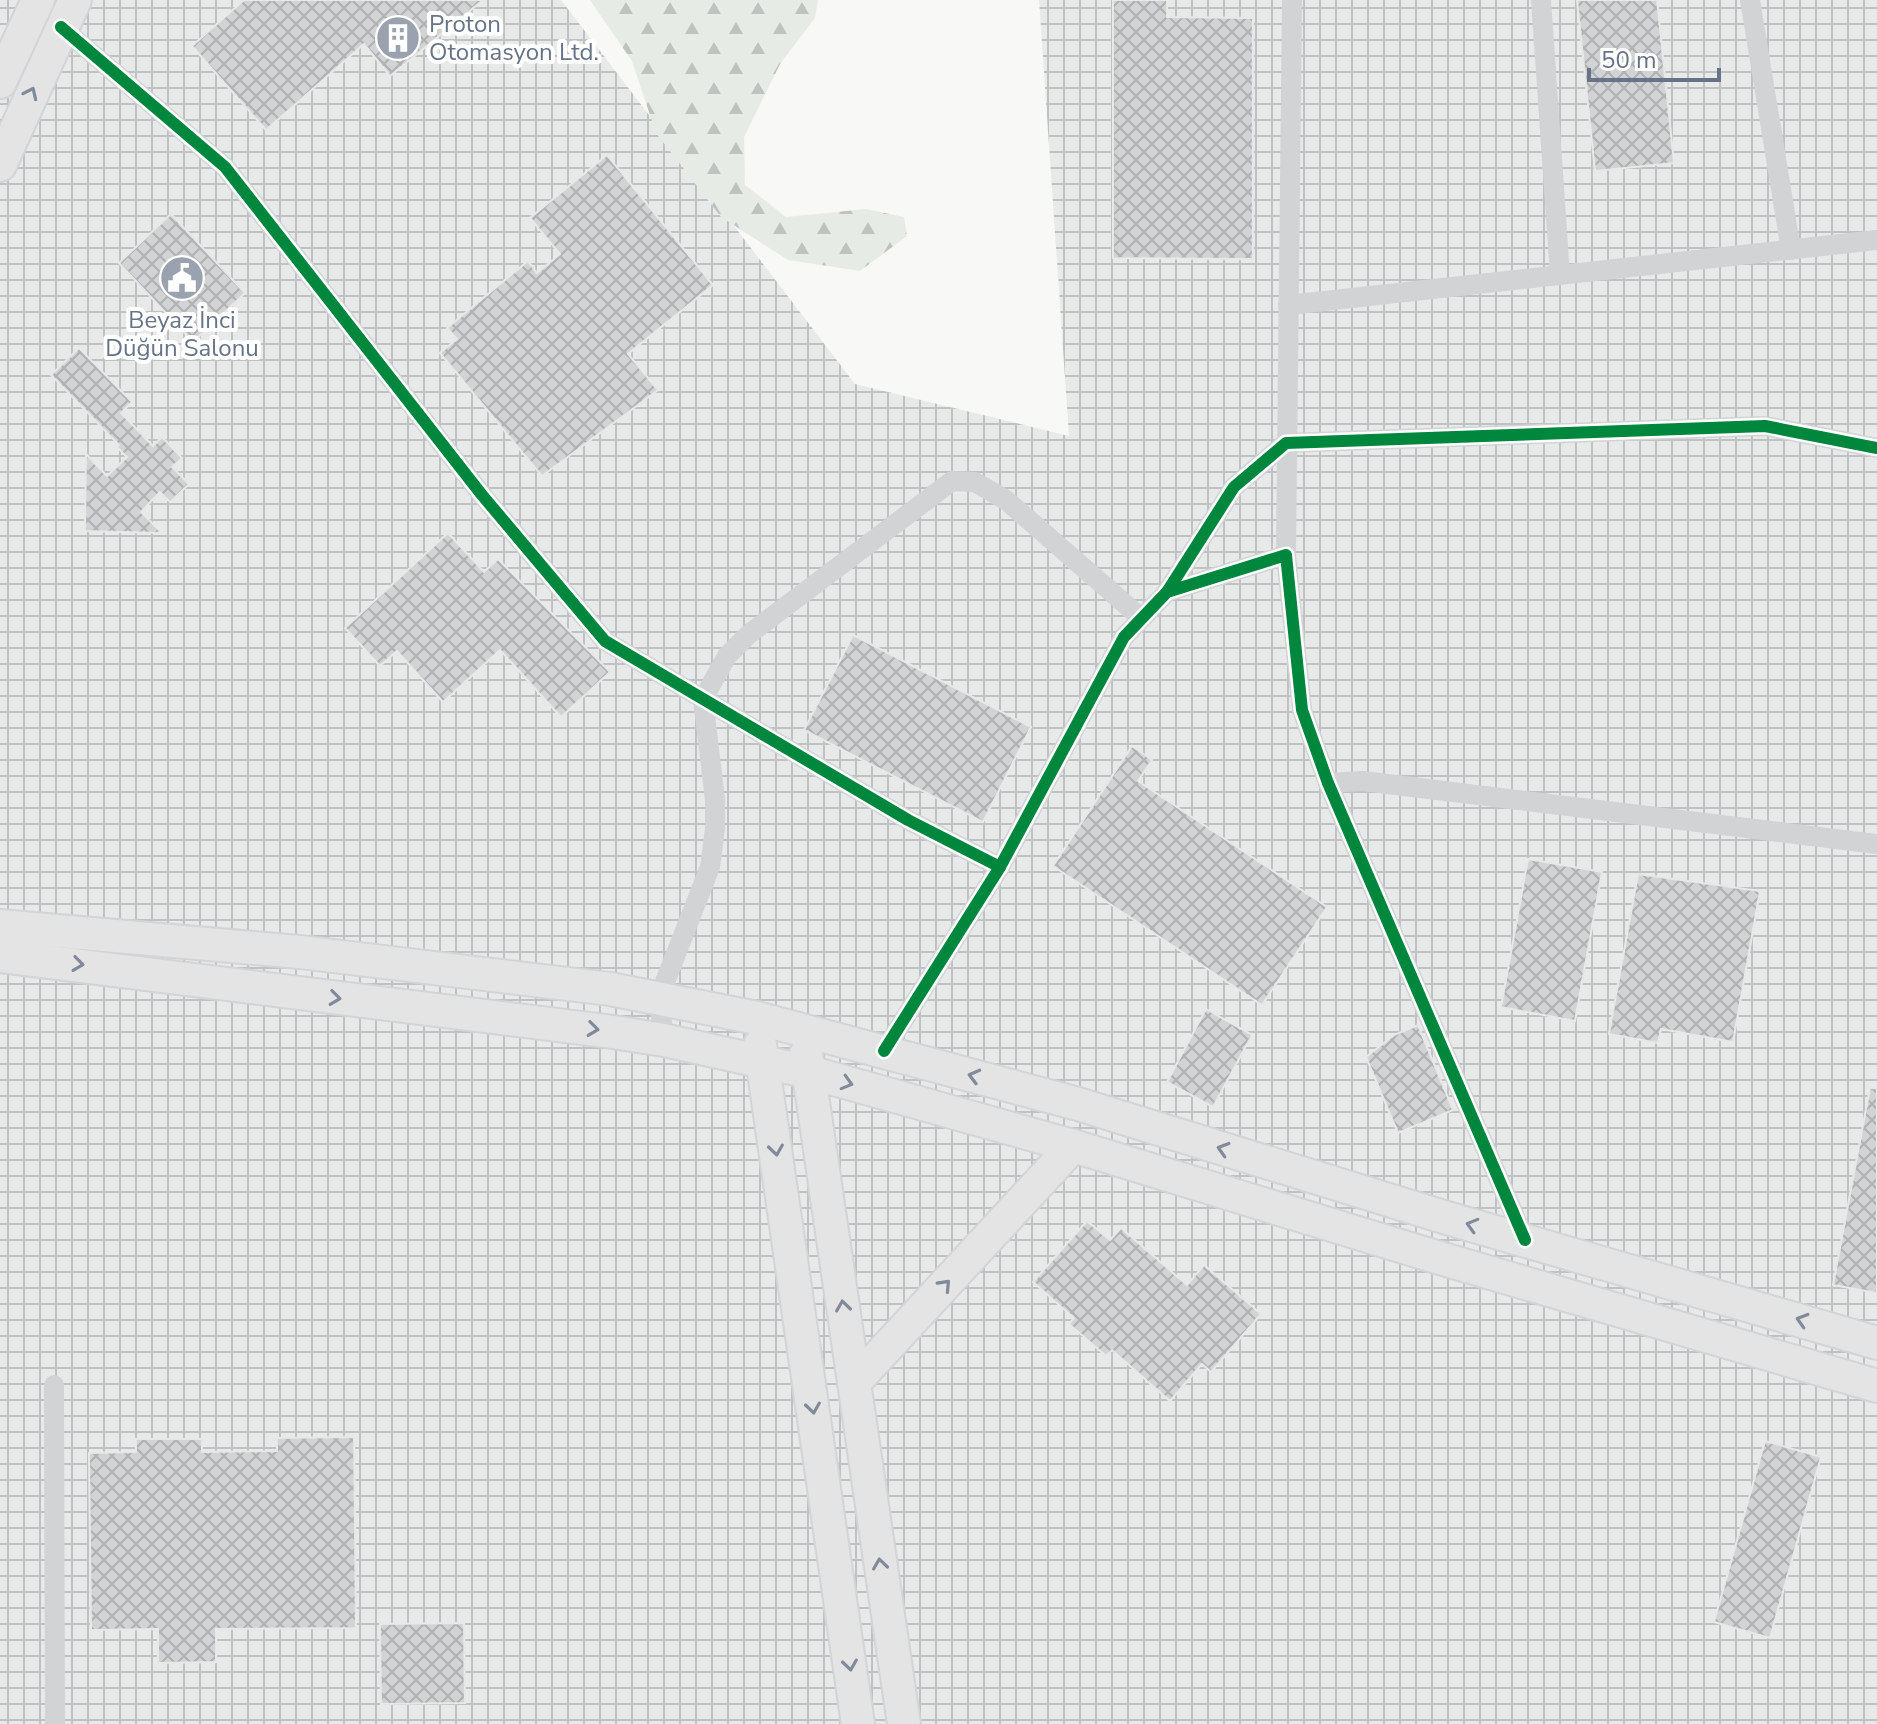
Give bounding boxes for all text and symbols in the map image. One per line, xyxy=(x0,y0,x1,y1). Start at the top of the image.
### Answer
place label: Proton Otomasyon Ltd. xyxy=(429,8,599,68)
building icon: Proton Otomasyon Ltd. xyxy=(374,14,422,62)
scale bar xyxy=(1589,32,1719,82)
text: 50 m xyxy=(1601,44,1657,76)
one-way arrow xyxy=(21,87,37,101)
public building icon: Beyaz İnci Düğün Salonu xyxy=(158,254,206,302)
place label: Beyaz İnci Düğün Salonu xyxy=(105,304,259,364)
one-way arrow xyxy=(71,955,84,972)
one-way arrow xyxy=(328,989,342,1006)
one-way arrow xyxy=(587,1021,600,1038)
one-way arrow xyxy=(967,1068,981,1085)
one-way arrow xyxy=(840,1074,854,1090)
one-way arrow xyxy=(1217,1142,1231,1158)
one-way arrow xyxy=(767,1144,784,1157)
one-way arrow xyxy=(1465,1218,1479,1234)
one-way arrow xyxy=(936,1280,950,1294)
one-way arrow xyxy=(835,1300,852,1313)
one-way arrow xyxy=(1796,1313,1810,1329)
one-way arrow xyxy=(804,1401,821,1415)
one-way arrow xyxy=(872,1557,889,1571)
one-way arrow xyxy=(841,1658,858,1672)

